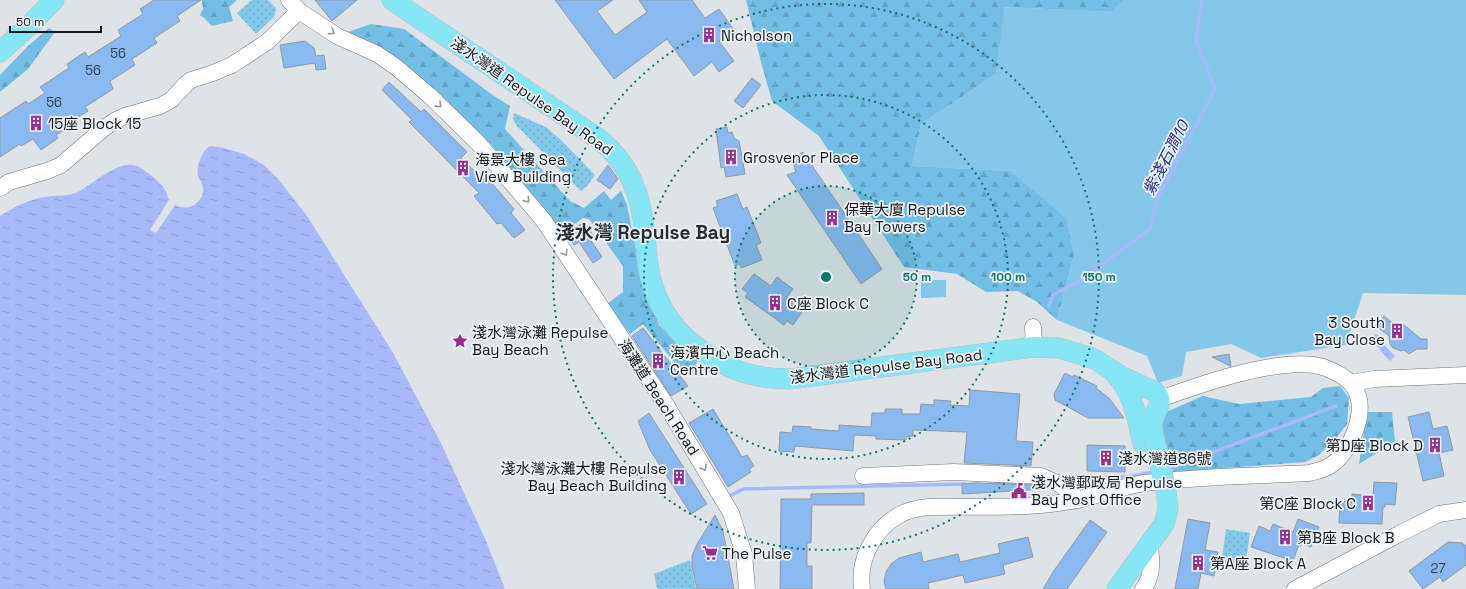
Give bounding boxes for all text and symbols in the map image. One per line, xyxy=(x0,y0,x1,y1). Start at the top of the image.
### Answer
scale bar xyxy=(10,8,101,34)
text: 50 m xyxy=(16,14,44,30)
building icon: Nicholson xyxy=(700,26,718,44)
place label: Nicholson xyxy=(721,26,792,45)
one-way arrow xyxy=(328,27,335,35)
street label: 淺水灣道 Repulse Bay Road xyxy=(447,33,617,159)
house number: 56 xyxy=(110,45,126,62)
house number: 56 xyxy=(85,62,101,79)
house number: 56 xyxy=(46,94,62,111)
one-way arrow xyxy=(434,100,442,108)
building icon: 15座 Block 15 xyxy=(27,114,45,132)
place label: 15座 Block 15 xyxy=(48,114,141,133)
water label: 紫淺石澗10 xyxy=(1138,116,1195,199)
building icon: Grosvenor Place xyxy=(722,148,740,166)
place label: Grosvenor Place xyxy=(743,148,859,167)
place label: 海景大樓 Sea View Building xyxy=(475,150,571,186)
building icon: 海景大樓 Sea View Building xyxy=(454,159,472,177)
one-way arrow xyxy=(522,196,529,203)
place label: 保華大廈 Repulse Bay Towers xyxy=(844,200,966,236)
building icon: 保華大廈 Repulse Bay Towers xyxy=(823,209,841,227)
district label: 淺水灣 Repulse Bay xyxy=(556,220,730,245)
one-way arrow xyxy=(561,249,568,256)
text: 50 m xyxy=(903,269,931,285)
text: 100 m xyxy=(991,269,1025,285)
text: 150 m xyxy=(1082,269,1116,285)
centre of rings xyxy=(819,270,833,284)
building icon: C座 Block C xyxy=(766,294,784,312)
place label: C座 Block C xyxy=(787,294,869,313)
place label: 3 South Bay Close xyxy=(1314,313,1385,349)
building icon: 3 South Bay Close xyxy=(1388,322,1406,340)
place label: 淺水灣泳灘 Repulse Bay Beach xyxy=(472,323,609,359)
place icon: 淺水灣泳灘 Repulse Bay Beach xyxy=(451,332,469,350)
street label: 海灘道 Beach Road xyxy=(614,335,704,459)
place label: 海濱中心 Beach Centre xyxy=(670,343,779,379)
street label: 淺水灣道 Repulse Bay Road xyxy=(789,345,983,387)
building icon: 海濱中心 Beach Centre xyxy=(649,352,667,370)
place label: 第D座 Block D xyxy=(1325,436,1423,455)
building icon: 第D座 Block D xyxy=(1426,436,1444,454)
building icon: 淺水灣道86號 xyxy=(1097,449,1115,467)
place label: 淺水灣道86號 xyxy=(1118,449,1212,468)
place label: 淺水灣泳灘大樓 Repulse Bay Beach Building xyxy=(500,459,667,495)
one-way arrow xyxy=(700,464,707,471)
building icon: 淺水灣泳灘大樓 Repulse Bay Beach Building xyxy=(670,468,688,486)
place label: 淺水灣郵政局 Repulse Bay Post Office xyxy=(1031,473,1183,509)
public building icon: 淺水灣郵政局 Repulse Bay Post Office xyxy=(1010,482,1028,500)
place label: 第C座 Block C xyxy=(1259,494,1356,513)
building icon: 第C座 Block C xyxy=(1359,494,1377,512)
building icon: 第B座 Block B xyxy=(1276,528,1294,546)
place label: 第B座 Block B xyxy=(1297,528,1395,547)
supermarket icon: The Pulse xyxy=(701,544,719,562)
place label: The Pulse xyxy=(722,544,792,563)
building icon: 第A座 Block A xyxy=(1189,554,1207,572)
place label: 第A座 Block A xyxy=(1210,554,1307,573)
house number: 27 xyxy=(1430,560,1446,577)

